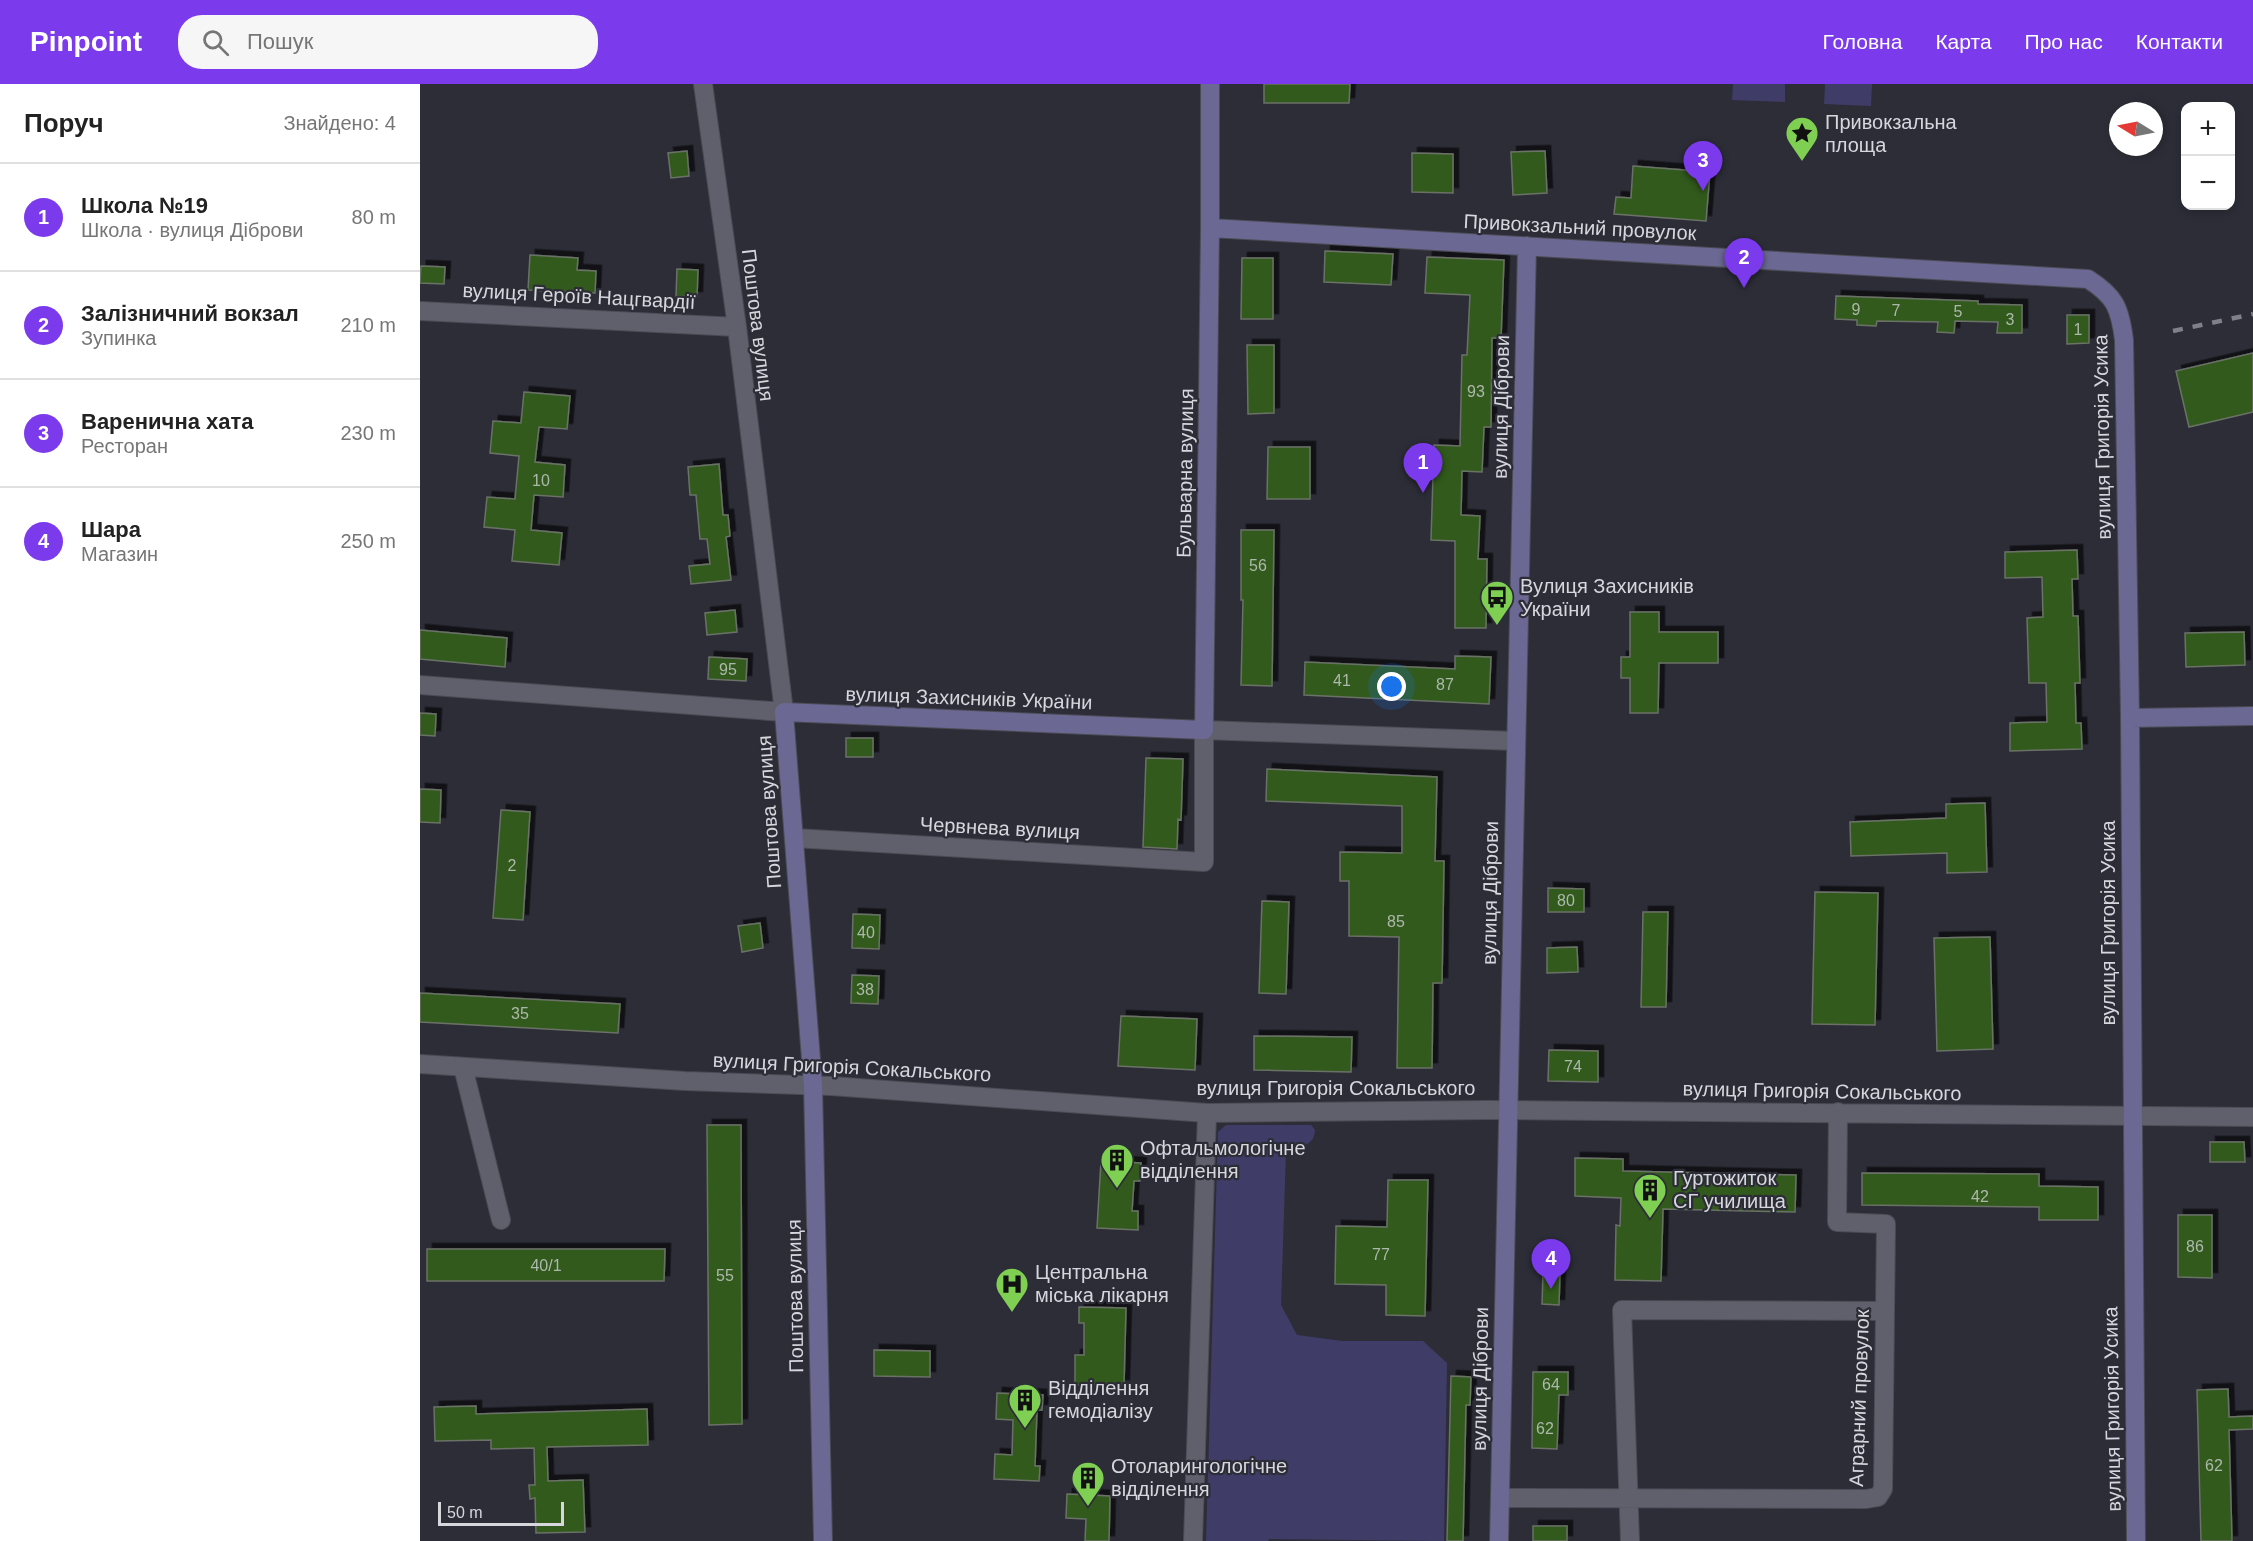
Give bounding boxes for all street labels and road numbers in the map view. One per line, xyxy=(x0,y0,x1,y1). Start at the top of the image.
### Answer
street label: Привокзальний провулок xyxy=(1463,210,1697,244)
street label: Поштова вулиця xyxy=(738,247,778,403)
street label: вулиця Героїв Нацгвардії xyxy=(462,279,696,313)
street label: вулиця Григорія Усика xyxy=(2089,333,2115,540)
street label: вулиця Діброви xyxy=(1489,335,1513,479)
street label: Бульварна вулиця xyxy=(1173,388,1197,558)
street label: вулиця Захисників України xyxy=(845,683,1093,713)
street label: Поштова вулиця xyxy=(753,735,785,889)
street label: Червнева вулиця xyxy=(919,813,1081,843)
street label: вулиця Григорія Усика xyxy=(2097,820,2119,1026)
street label: вулиця Діброви xyxy=(1478,821,1502,965)
street label: вулиця Григорія Сокальського xyxy=(712,1049,992,1085)
street label: вулиця Григорія Сокальського xyxy=(1197,1077,1475,1099)
street label: вулиця Григорія Сокальського xyxy=(1682,1078,1962,1104)
street label: Поштова вулиця xyxy=(783,1219,807,1373)
street label: вулиця Григорія Усика xyxy=(2099,1305,2125,1512)
street label: вулиця Діброви xyxy=(1468,1307,1492,1451)
street label: Аграрний провулок xyxy=(1845,1309,1873,1487)

